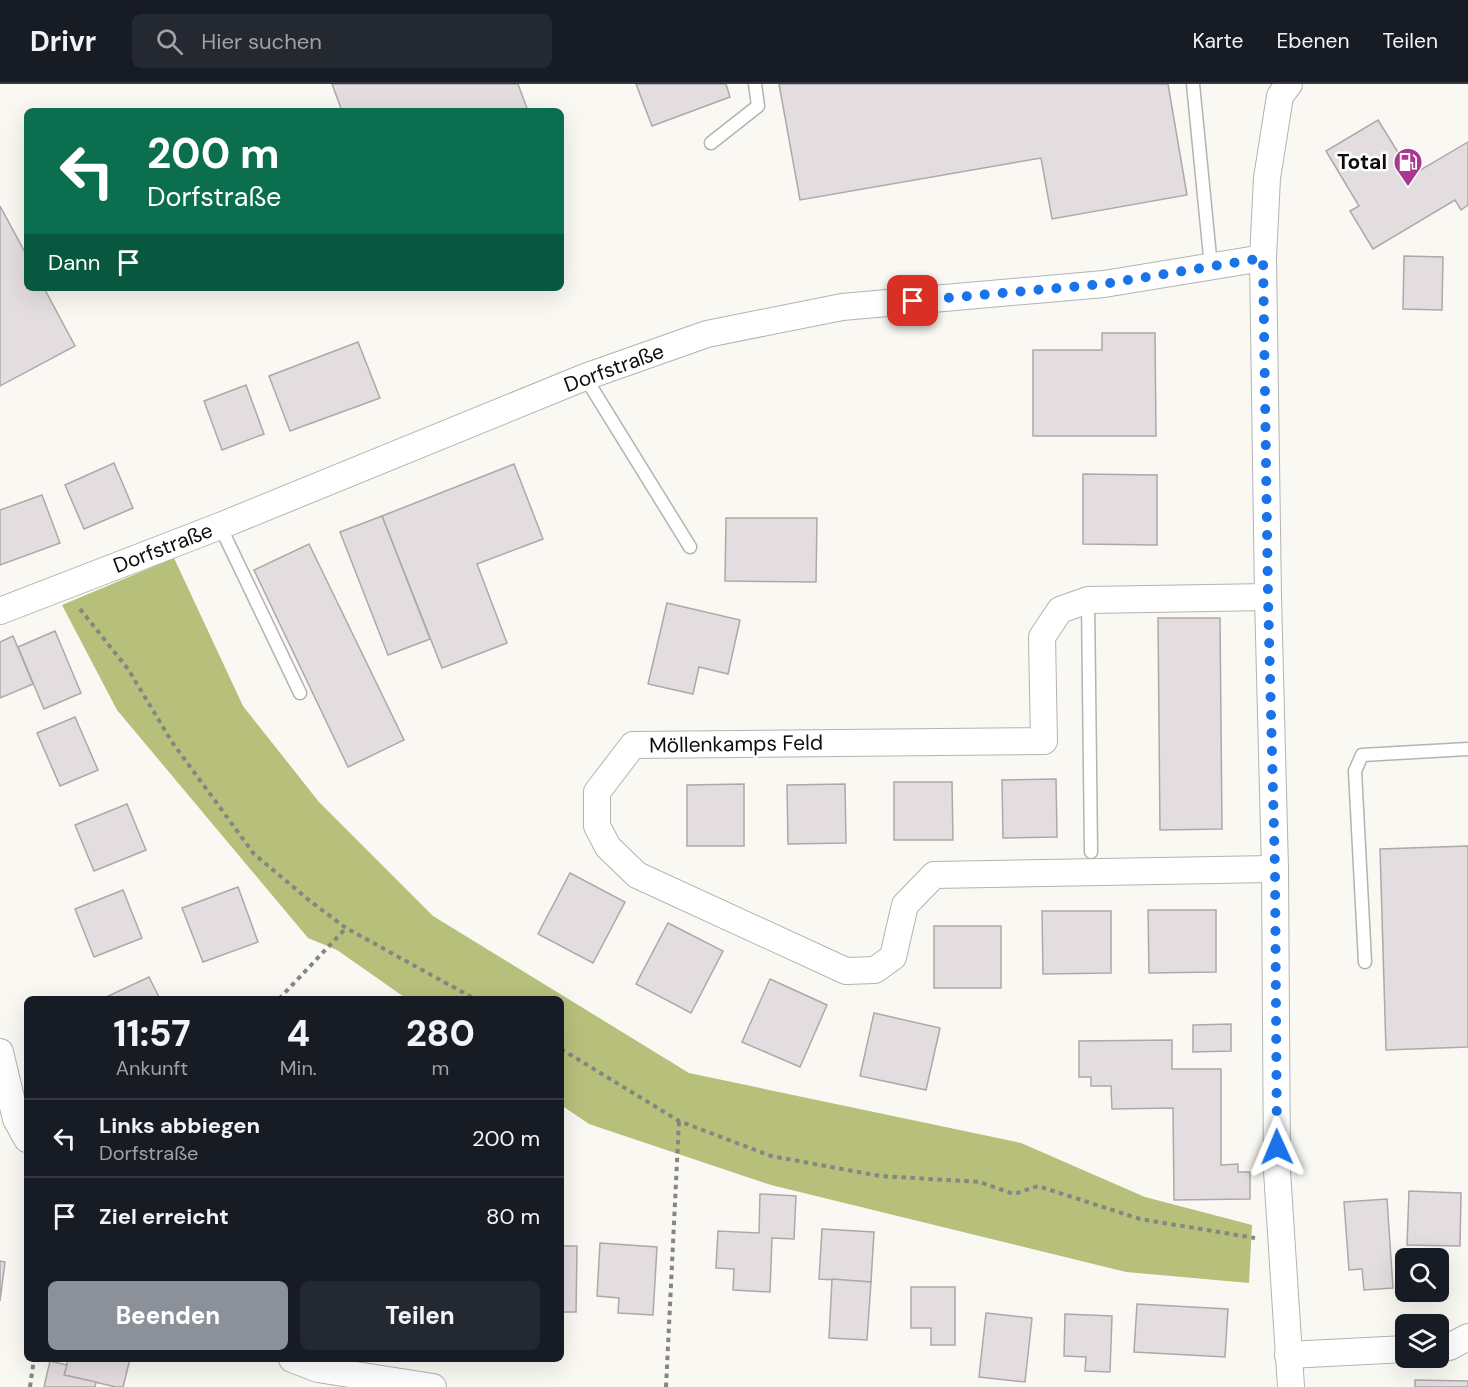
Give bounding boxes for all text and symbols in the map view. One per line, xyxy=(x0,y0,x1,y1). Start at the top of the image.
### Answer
search box xyxy=(132,14,552,68)
text: Drivr xyxy=(30,23,96,60)
icon: search xyxy=(153,25,186,58)
text: Hier suchen xyxy=(201,27,322,56)
text: Karte xyxy=(1193,27,1243,55)
text: Ebenen xyxy=(1276,27,1349,55)
text: Teilen xyxy=(1382,27,1438,55)
text: 200 m xyxy=(147,126,280,181)
icon: left xyxy=(48,132,126,210)
fuel station icon: Total xyxy=(1392,146,1424,188)
place label: Total xyxy=(1337,148,1387,176)
text: Dorfstraße xyxy=(147,179,281,214)
icon: arrive xyxy=(112,246,145,279)
text: Dann xyxy=(48,248,100,277)
pin xyxy=(887,275,938,326)
icon: arrive xyxy=(896,284,929,317)
street label: Dorfstraße xyxy=(560,337,668,399)
street label: Dorfstraße xyxy=(109,516,217,580)
street label: Möllenkamps Feld xyxy=(649,728,823,760)
text: 11:57 xyxy=(113,1010,191,1057)
text: 4 xyxy=(287,1010,310,1057)
text: 280 xyxy=(406,1010,475,1057)
text: Ankunft xyxy=(116,1055,188,1081)
text: Min. xyxy=(280,1055,317,1081)
text: m xyxy=(431,1055,449,1081)
text: Links abbiegen xyxy=(99,1111,260,1140)
position arrow xyxy=(1245,1115,1309,1179)
icon: left xyxy=(48,1122,81,1155)
text: 200 m xyxy=(472,1124,540,1153)
text: Dorfstraße xyxy=(99,1140,198,1166)
icon: arrive xyxy=(48,1200,81,1233)
text: Ziel erreicht xyxy=(99,1202,229,1231)
text: 80 m xyxy=(486,1202,540,1231)
map controls xyxy=(1395,1248,1449,1368)
button: search xyxy=(1395,1248,1449,1302)
button: Beenden xyxy=(48,1281,288,1350)
button: Teilen xyxy=(300,1281,540,1350)
button: layers xyxy=(1395,1314,1449,1368)

